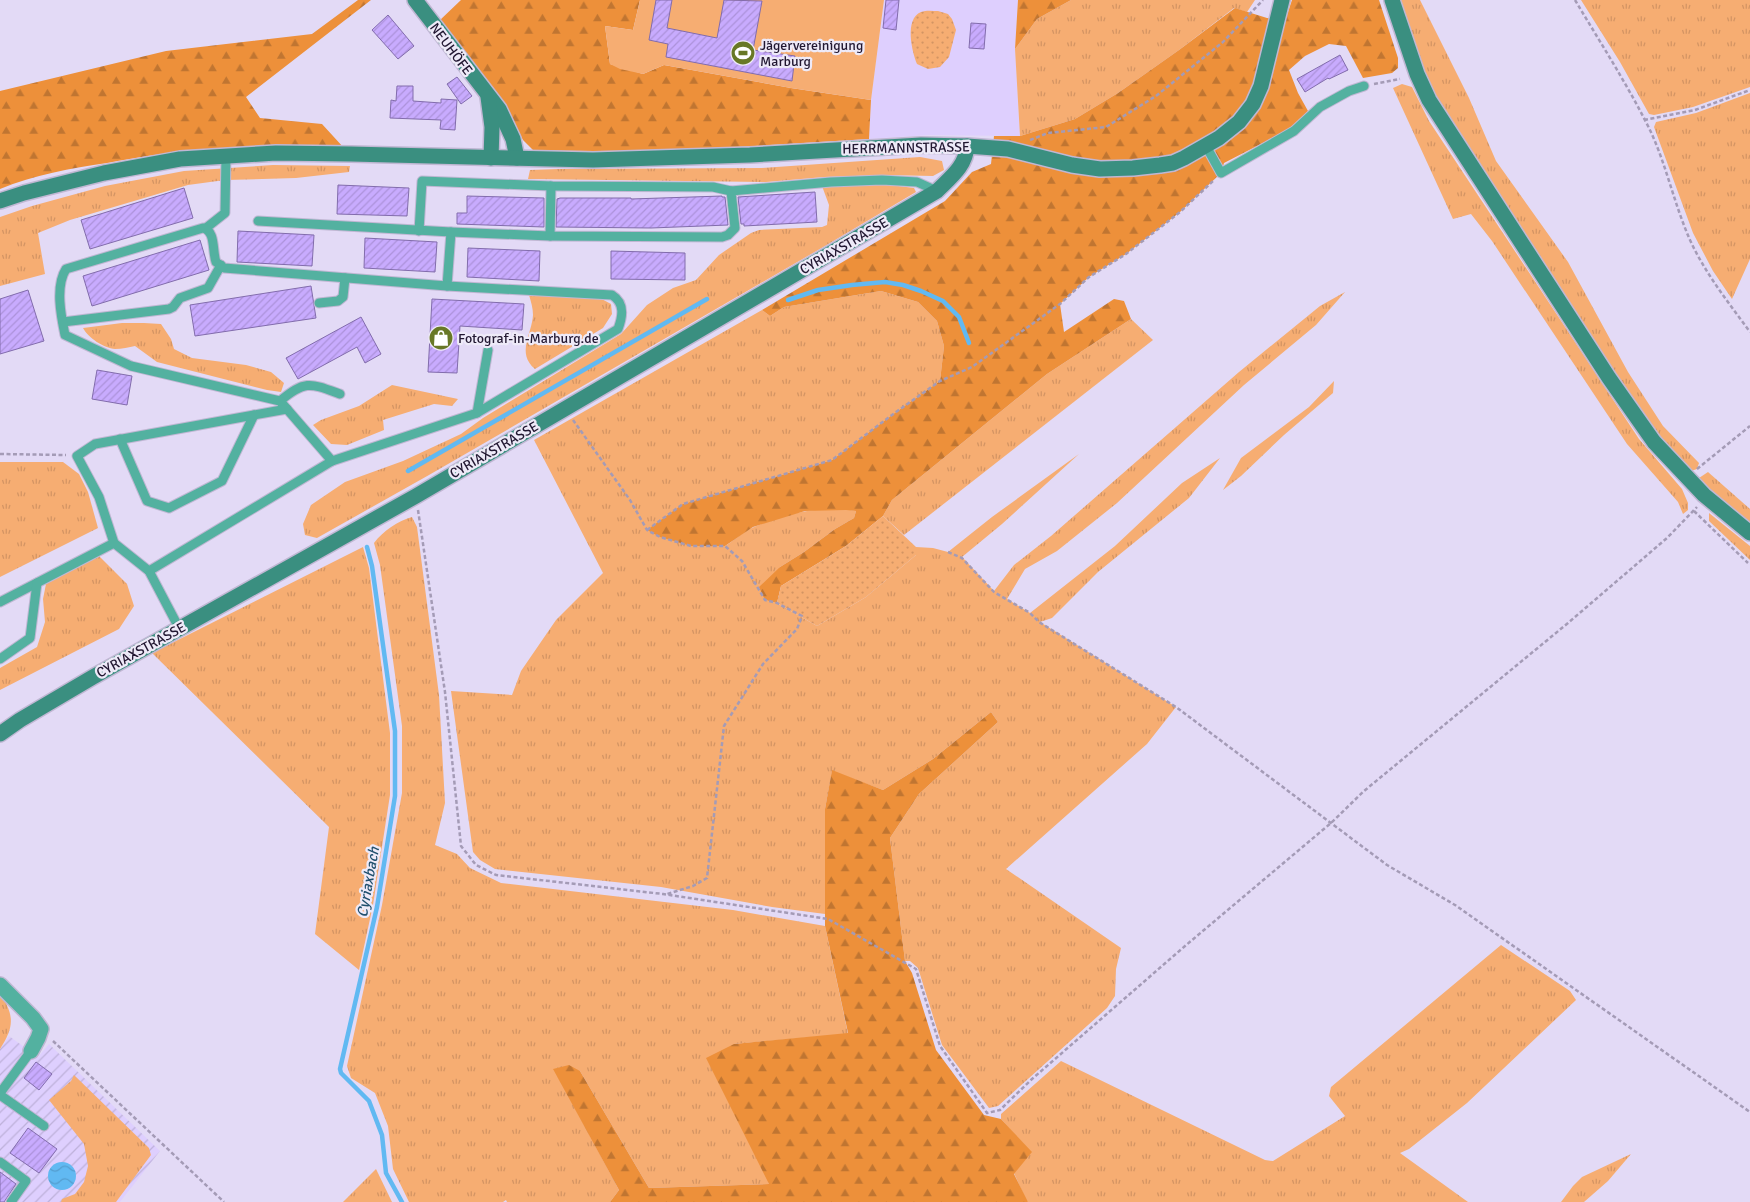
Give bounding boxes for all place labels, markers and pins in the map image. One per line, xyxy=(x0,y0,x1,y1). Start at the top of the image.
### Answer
place label: Jägervereinigung Marburg xyxy=(760,37,863,70)
sports icon: Jägervereinigung Marburg xyxy=(730,40,756,66)
shop icon: Fotograf-in-Marburg.de xyxy=(428,325,454,351)
place label: Fotograf-in-Marburg.de xyxy=(458,330,599,347)

